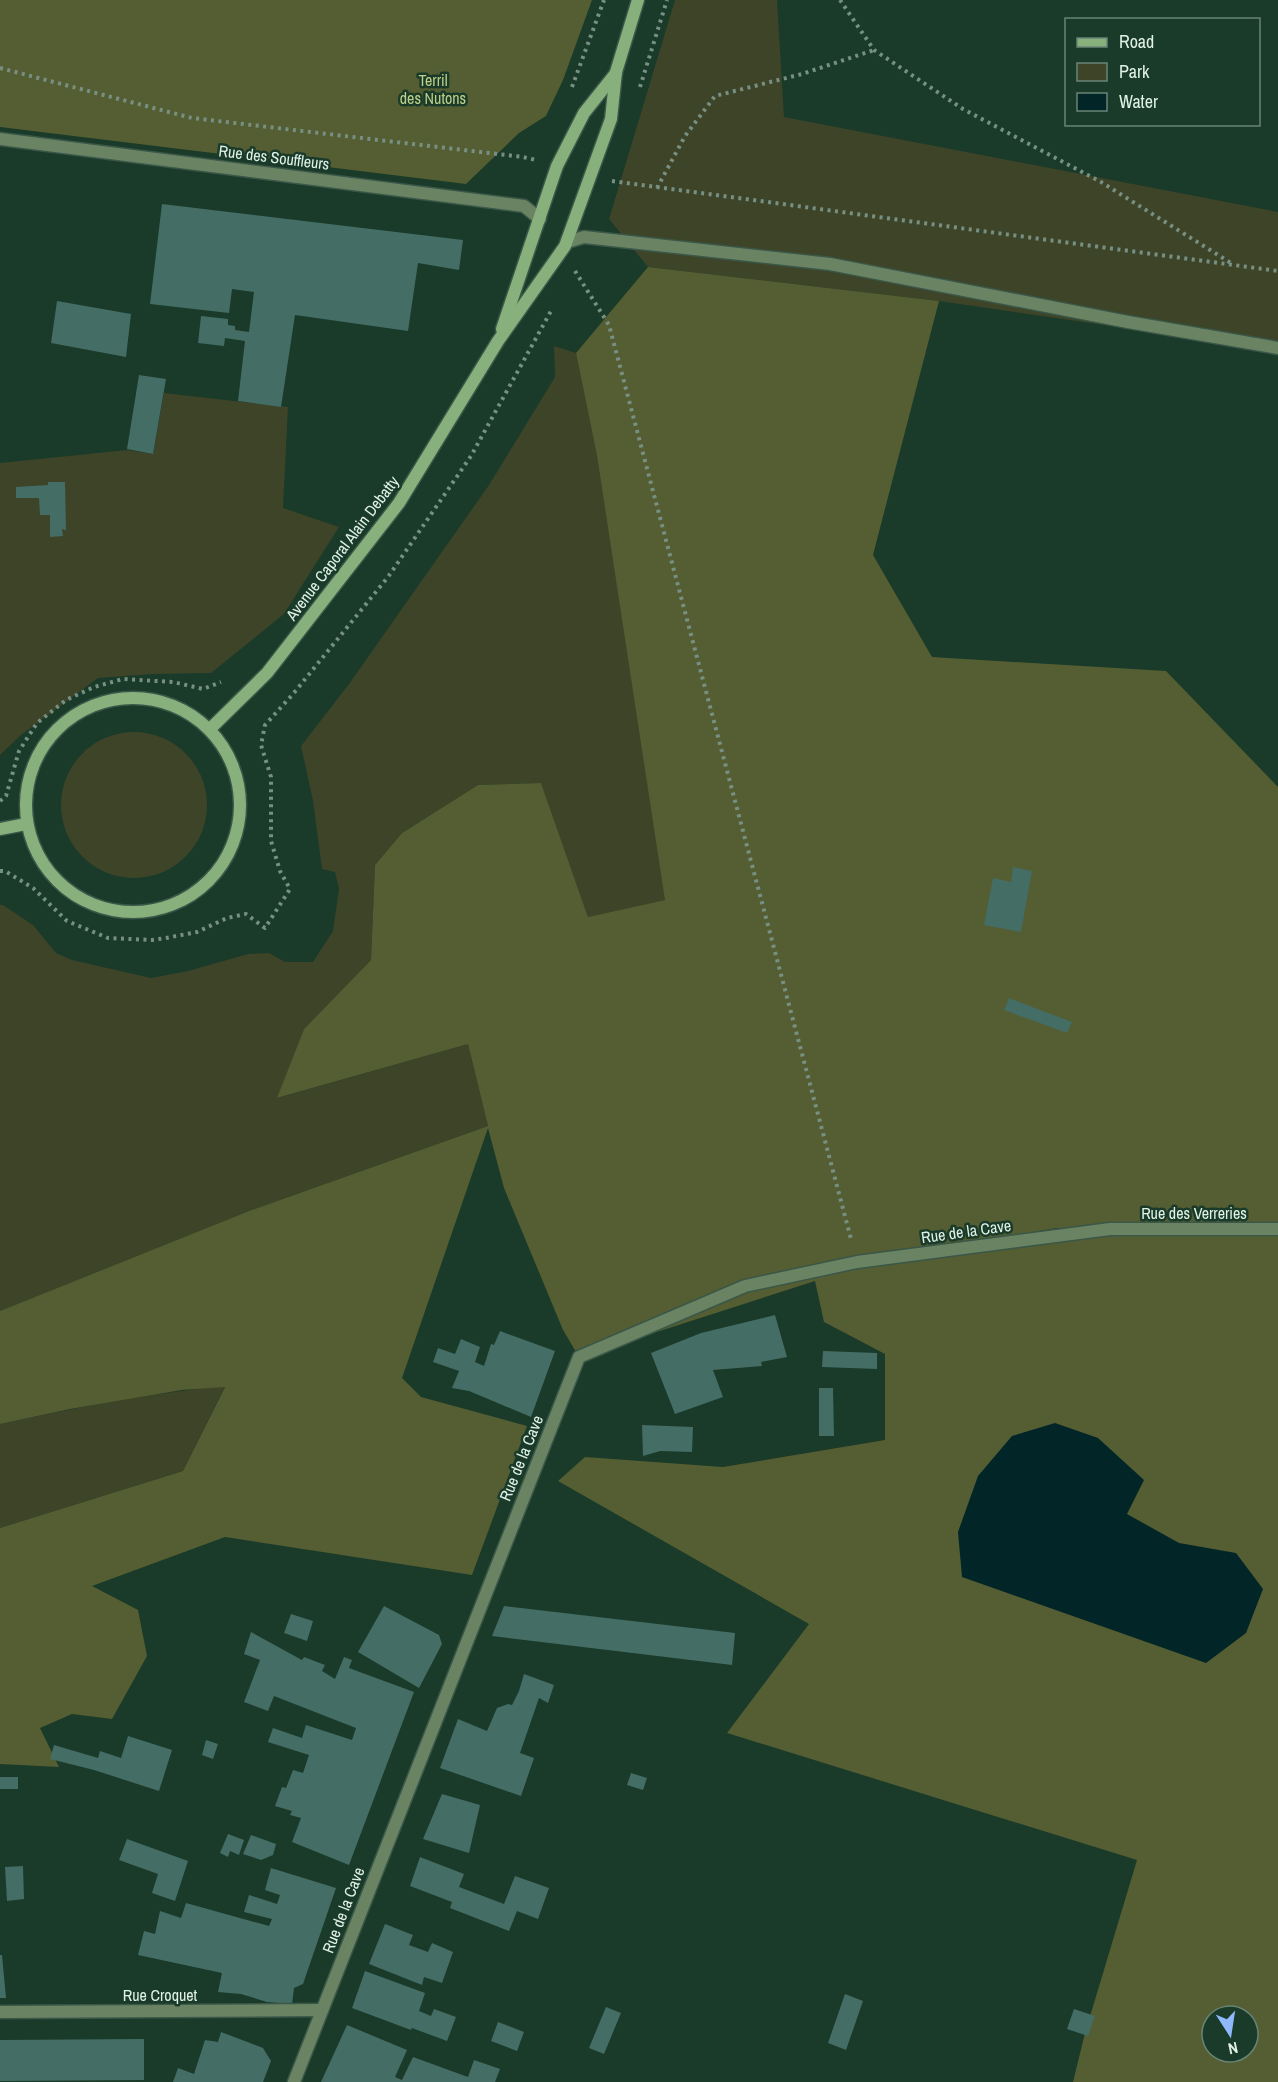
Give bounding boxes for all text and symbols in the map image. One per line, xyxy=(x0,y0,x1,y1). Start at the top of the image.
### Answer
legend xyxy=(1065,18,1260,126)
text: Road xyxy=(1119,29,1154,54)
text: Park xyxy=(1119,59,1150,84)
park label: Terril des Nutons xyxy=(400,69,466,109)
text: Water xyxy=(1119,89,1158,114)
street label: Rue des Souffleurs xyxy=(217,139,331,175)
street label: Avenue Caporal Alain Debatty xyxy=(280,471,404,626)
street label: Rue des Verreries xyxy=(1141,1202,1247,1224)
street label: Rue de la Cave xyxy=(920,1214,1012,1248)
street label: Rue de la Cave xyxy=(494,1412,548,1504)
street label: Rue de la Cave xyxy=(317,1864,369,1956)
street label: Rue Croquet xyxy=(123,1984,198,2006)
north arrow xyxy=(1200,2004,1260,2064)
text: N xyxy=(1226,2037,1240,2060)

